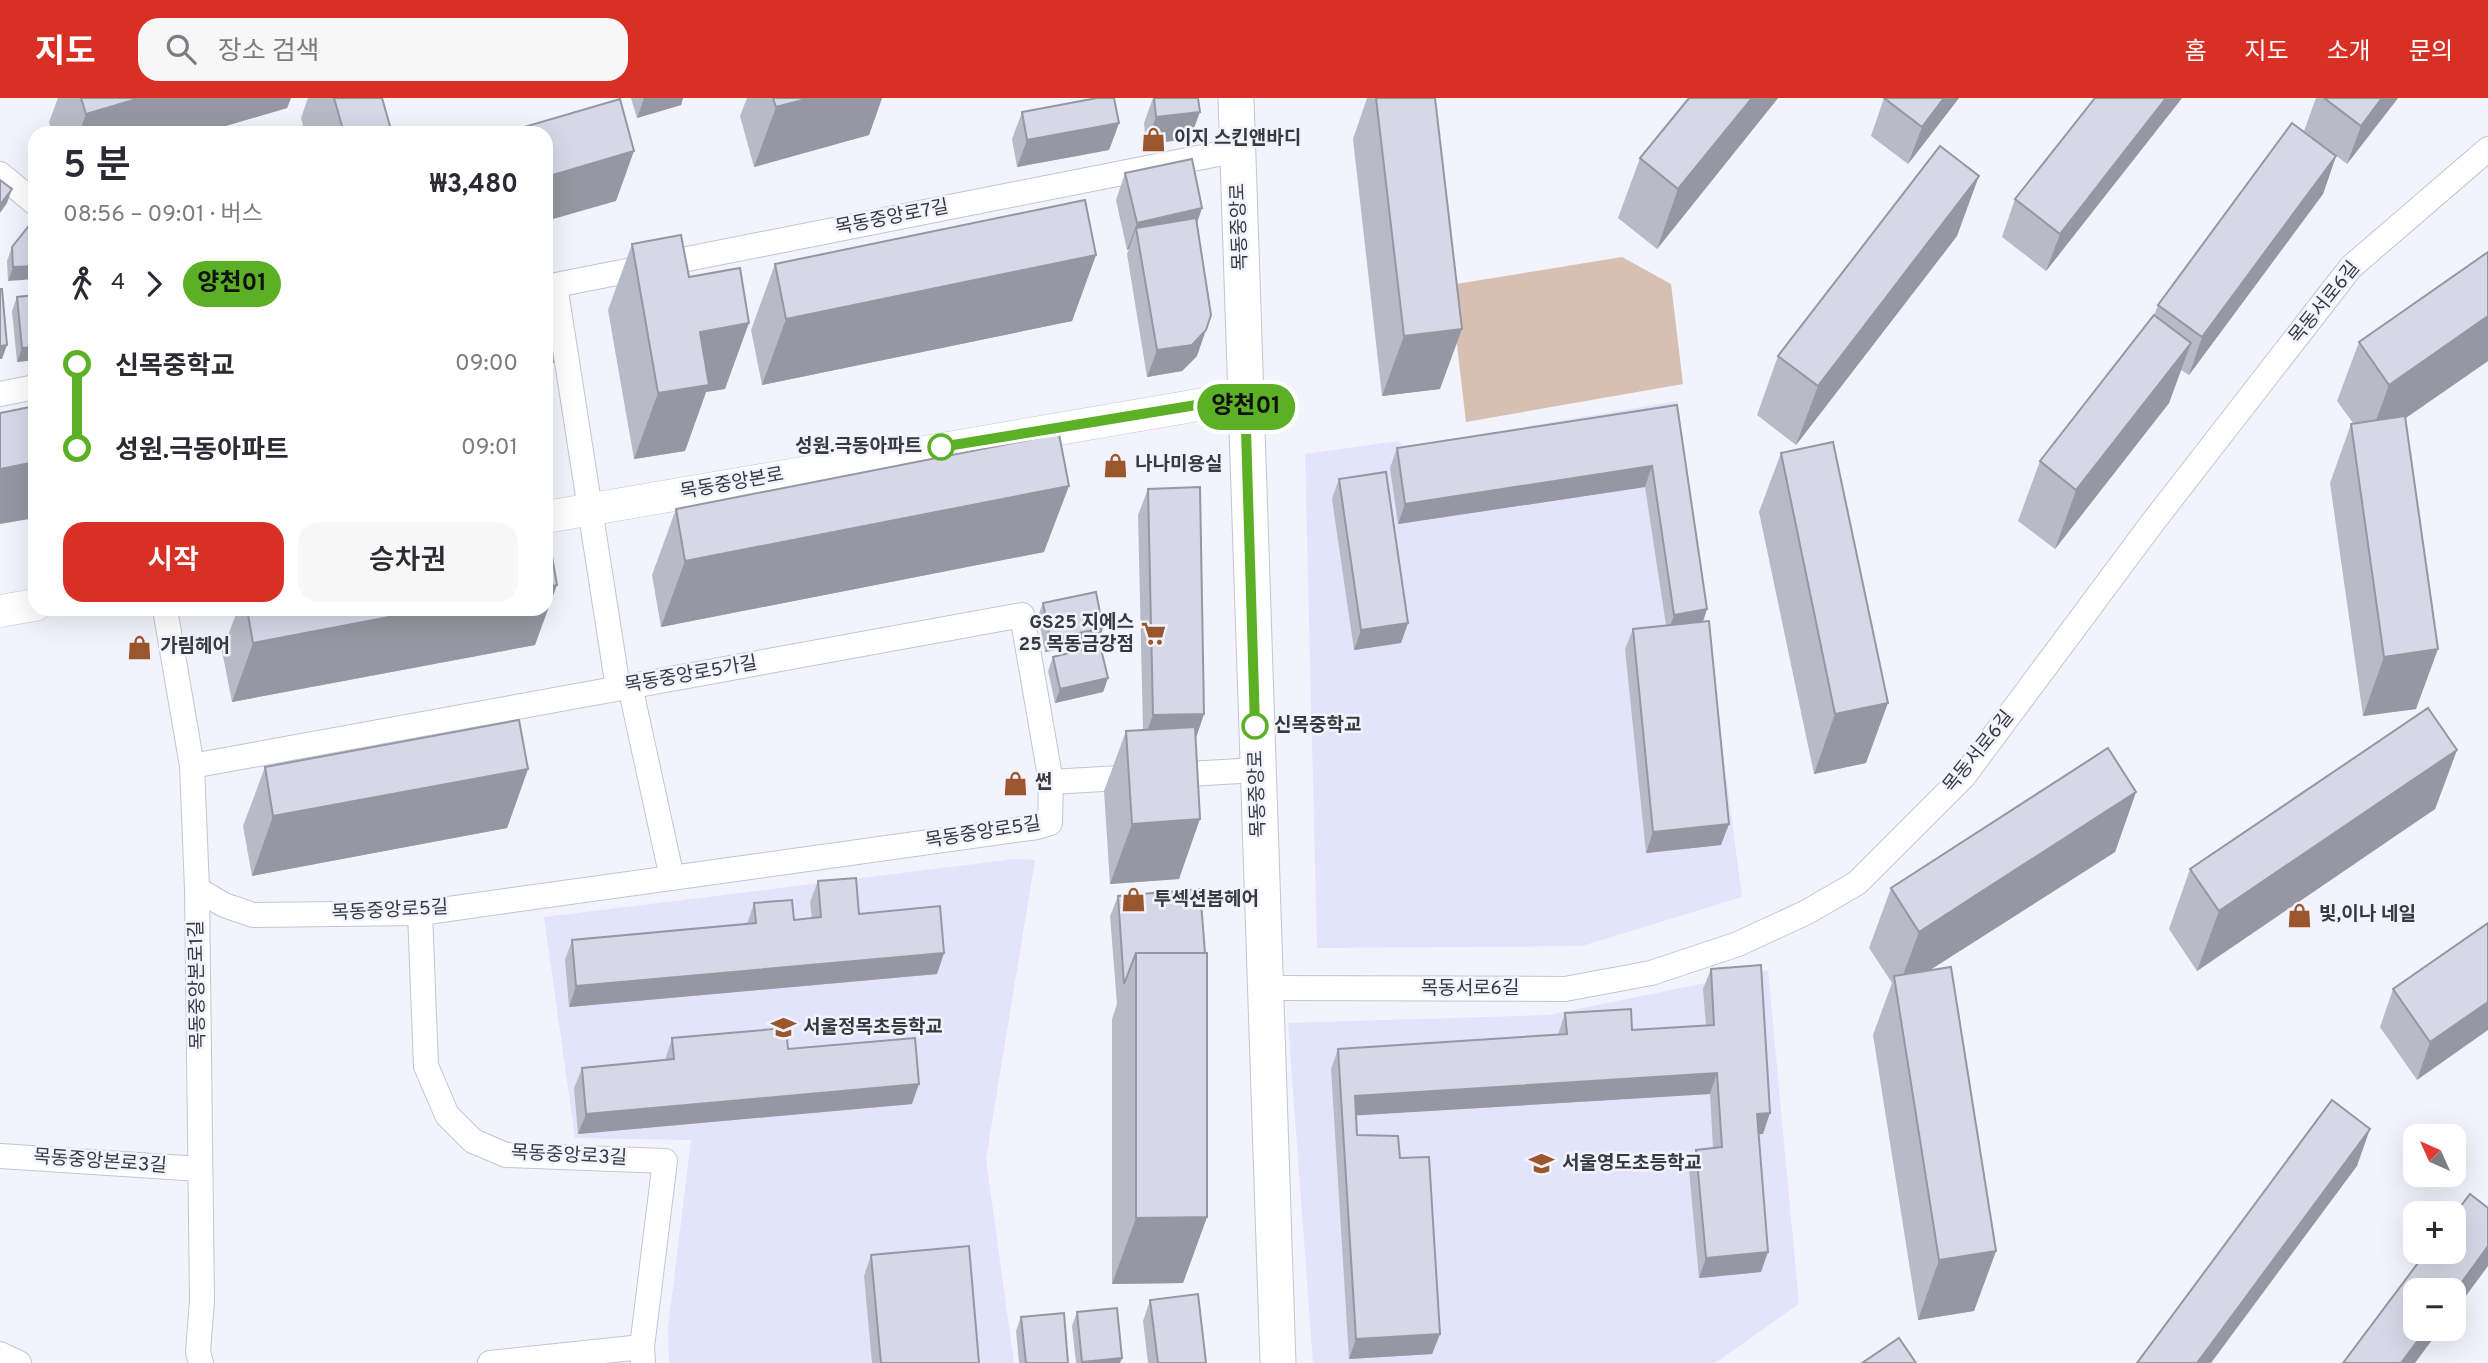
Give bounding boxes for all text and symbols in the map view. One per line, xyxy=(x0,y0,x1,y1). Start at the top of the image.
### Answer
search box xyxy=(138,18,628,81)
icon: search xyxy=(162,30,200,68)
text: 지도 xyxy=(35,33,96,75)
text: 장소 검색 xyxy=(218,36,320,69)
text: 홈 xyxy=(2184,38,2206,68)
text: 지도 xyxy=(2244,38,2289,68)
text: 소개 xyxy=(2327,38,2371,68)
text: 문의 xyxy=(2409,38,2453,68)
shop icon: 이지 스킨앤바디 xyxy=(1140,125,1168,153)
place label: 이지 스킨앤바디 xyxy=(1174,127,1301,151)
text: 5 분 xyxy=(63,143,131,192)
text: ₩3,480 xyxy=(430,169,518,202)
street label: 목동중앙로 xyxy=(1226,183,1254,271)
street label: 목동중앙로7길 xyxy=(833,195,951,241)
text: 08:56 – 09:01 · 버스 xyxy=(63,201,263,230)
street label: 목동서로6길 xyxy=(2285,257,2365,349)
icon: walk xyxy=(63,265,101,303)
icon: forward xyxy=(135,265,173,303)
text: 4 xyxy=(111,269,125,298)
text: 양천01 xyxy=(197,269,267,299)
text: 09:00 xyxy=(455,350,518,379)
text: 신목중학교 xyxy=(115,351,235,384)
line badge: 양천01 xyxy=(1197,384,1295,430)
text: 양천01 xyxy=(1211,392,1281,422)
text: 09:01 xyxy=(461,434,518,463)
marker: 성원.극동아파트 xyxy=(928,434,954,460)
text: 성원.극동아파트 xyxy=(115,435,289,468)
place label: 성원.극동아파트 xyxy=(795,435,922,459)
shop icon: 나나미용실 xyxy=(1101,451,1129,479)
place label: 나나미용실 xyxy=(1135,453,1222,477)
street label: 목동중앙본로 xyxy=(678,463,786,505)
button: 시작 xyxy=(63,522,284,602)
button: 승차권 xyxy=(298,522,518,602)
place label: GS25 지에스 25 목동금강점 xyxy=(1019,611,1134,657)
supermarket icon: GS25 지에스 25 목동금강점 xyxy=(1140,620,1168,648)
shop icon: 가림헤어 xyxy=(126,633,154,661)
place label: 가림헤어 xyxy=(160,635,230,659)
street label: 목동중앙로5가길 xyxy=(623,652,759,698)
street label: 목동서로6길 xyxy=(1939,706,2019,798)
marker: 신목중학교 xyxy=(1242,713,1268,739)
place label: 신목중학교 xyxy=(1274,714,1361,738)
street label: 목동중앙로 xyxy=(1244,750,1272,838)
shop icon: 썬 xyxy=(1001,769,1029,797)
place label: 썬 xyxy=(1035,771,1052,795)
street label: 목동중앙로5길 xyxy=(923,812,1043,854)
shop icon: 투섹션봅헤어 xyxy=(1120,886,1148,914)
place label: 투섹션봅헤어 xyxy=(1154,888,1259,912)
street label: 목동중앙로5길 xyxy=(331,896,449,926)
shop icon: 빛,이나 네일 xyxy=(2285,901,2313,929)
place label: 빛,이나 네일 xyxy=(2319,903,2416,927)
street label: 목동중앙본로1길 xyxy=(185,920,211,1050)
street label: 목동서로6길 xyxy=(1421,977,1519,1001)
school or university icon: 서울정목초등학교 xyxy=(769,1014,797,1042)
place label: 서울정목초등학교 xyxy=(803,1016,943,1040)
north arrow xyxy=(2403,1124,2466,1186)
map controls xyxy=(2403,1124,2466,1341)
street label: 목동중앙로3길 xyxy=(510,1141,628,1171)
street label: 목동중앙본로3길 xyxy=(32,1145,168,1179)
school or university icon: 서울영도초등학교 xyxy=(1528,1150,1556,1178)
place label: 서울영도초등학교 xyxy=(1562,1152,1702,1176)
button: + xyxy=(2403,1201,2466,1264)
button: − xyxy=(2403,1278,2466,1341)

